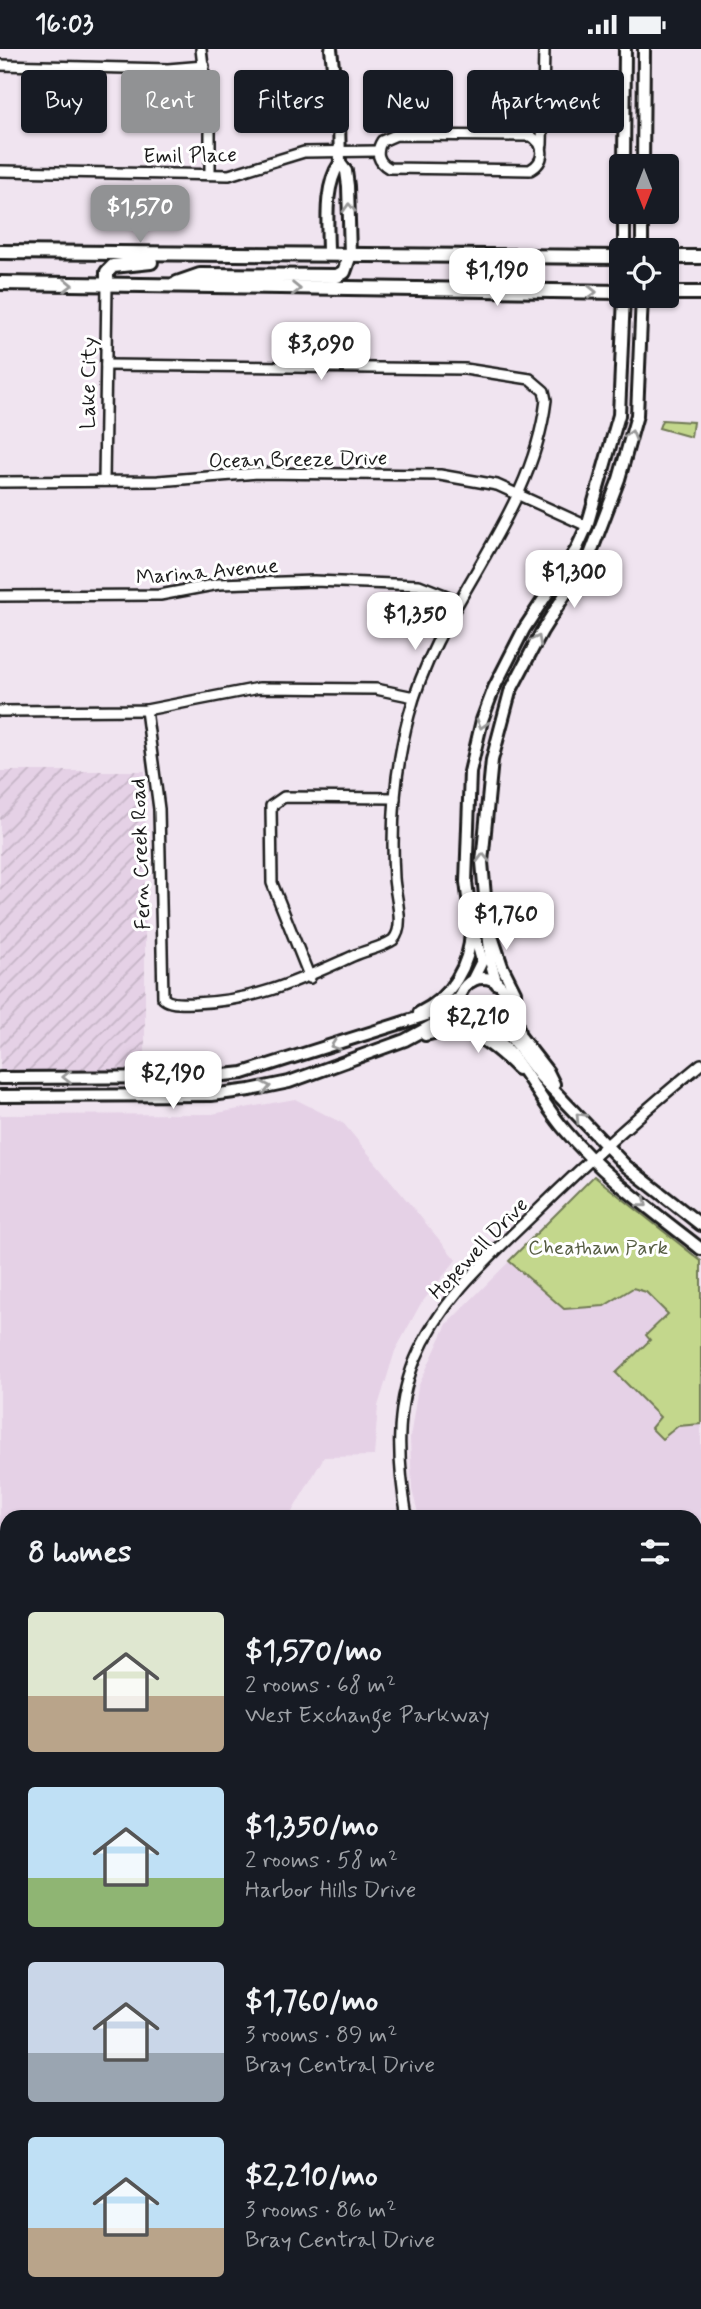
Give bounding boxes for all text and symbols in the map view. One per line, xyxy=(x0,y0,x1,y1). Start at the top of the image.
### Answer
text: 16:03 xyxy=(35,8,93,42)
chip: Buy xyxy=(21,70,107,133)
chip: Rent xyxy=(121,70,220,133)
chip: Filters xyxy=(234,70,349,133)
chip: New xyxy=(363,70,453,133)
chip: Apartment xyxy=(467,70,624,133)
street label: Emil Place xyxy=(143,141,237,171)
north arrow xyxy=(609,154,679,224)
map controls xyxy=(609,154,679,308)
pin: $1,570 xyxy=(83,185,197,245)
text: $1,570 xyxy=(107,193,173,223)
one-way arrow xyxy=(341,202,356,213)
button: locate xyxy=(609,238,679,308)
pin: $1,190 xyxy=(440,249,554,308)
text: $1,190 xyxy=(465,256,529,286)
one-way arrow xyxy=(63,277,74,293)
one-way arrow xyxy=(290,281,301,296)
one-way arrow xyxy=(588,284,598,300)
pin: $3,090 xyxy=(264,323,378,382)
text: $3,090 xyxy=(287,330,355,360)
street label: Lake City xyxy=(74,337,104,429)
one-way arrow xyxy=(623,429,638,441)
street label: Ocean Breeze Drive xyxy=(208,444,388,476)
pin: $1,300 xyxy=(517,551,631,610)
street label: Marina Avenue xyxy=(135,552,279,592)
text: $1,300 xyxy=(541,558,607,588)
pin: $1,350 xyxy=(358,593,472,652)
text: $1,350 xyxy=(383,600,447,630)
one-way arrow xyxy=(529,635,542,647)
one-way arrow xyxy=(475,718,490,730)
street label: Fern Creek Road xyxy=(124,778,158,930)
one-way arrow xyxy=(475,852,490,863)
pin: $1,760 xyxy=(449,893,563,952)
text: $1,760 xyxy=(474,900,538,930)
pin: $2,210 xyxy=(421,995,535,1055)
text: $2,210 xyxy=(446,1003,510,1033)
one-way arrow xyxy=(329,1037,342,1051)
pin: $2,190 xyxy=(116,1051,230,1111)
text: $2,190 xyxy=(141,1059,205,1089)
one-way arrow xyxy=(62,1069,72,1085)
one-way arrow xyxy=(260,1081,272,1096)
one-way arrow xyxy=(576,1112,588,1125)
street label: Hopewell Drive xyxy=(423,1192,535,1306)
one-way arrow xyxy=(636,1194,648,1207)
park label: Cheatham Park xyxy=(528,1234,668,1262)
text: 8 homes xyxy=(28,1533,131,1572)
icon: filters xyxy=(636,1533,674,1571)
text: $1,570/mo xyxy=(245,1632,382,1671)
icon: home xyxy=(84,1640,168,1724)
text: 2 rooms · 68 m² xyxy=(245,1671,396,1701)
text: West Exchange Parkway xyxy=(245,1701,490,1731)
text: $1,350/mo xyxy=(245,1807,378,1846)
icon: home xyxy=(84,1815,168,1899)
text: 2 rooms · 58 m² xyxy=(245,1846,398,1876)
text: Harbor Hills Drive xyxy=(245,1876,416,1906)
text: $1,760/mo xyxy=(245,1982,378,2021)
icon: home xyxy=(84,1990,168,2074)
text: 3 rooms · 89 m² xyxy=(245,2021,397,2051)
text: Bray Central Drive xyxy=(245,2051,435,2081)
text: $2,210/mo xyxy=(245,2157,378,2196)
icon: home xyxy=(84,2165,168,2249)
text: 3 rooms · 86 m² xyxy=(245,2196,396,2226)
text: Bray Central Drive xyxy=(245,2226,435,2256)

